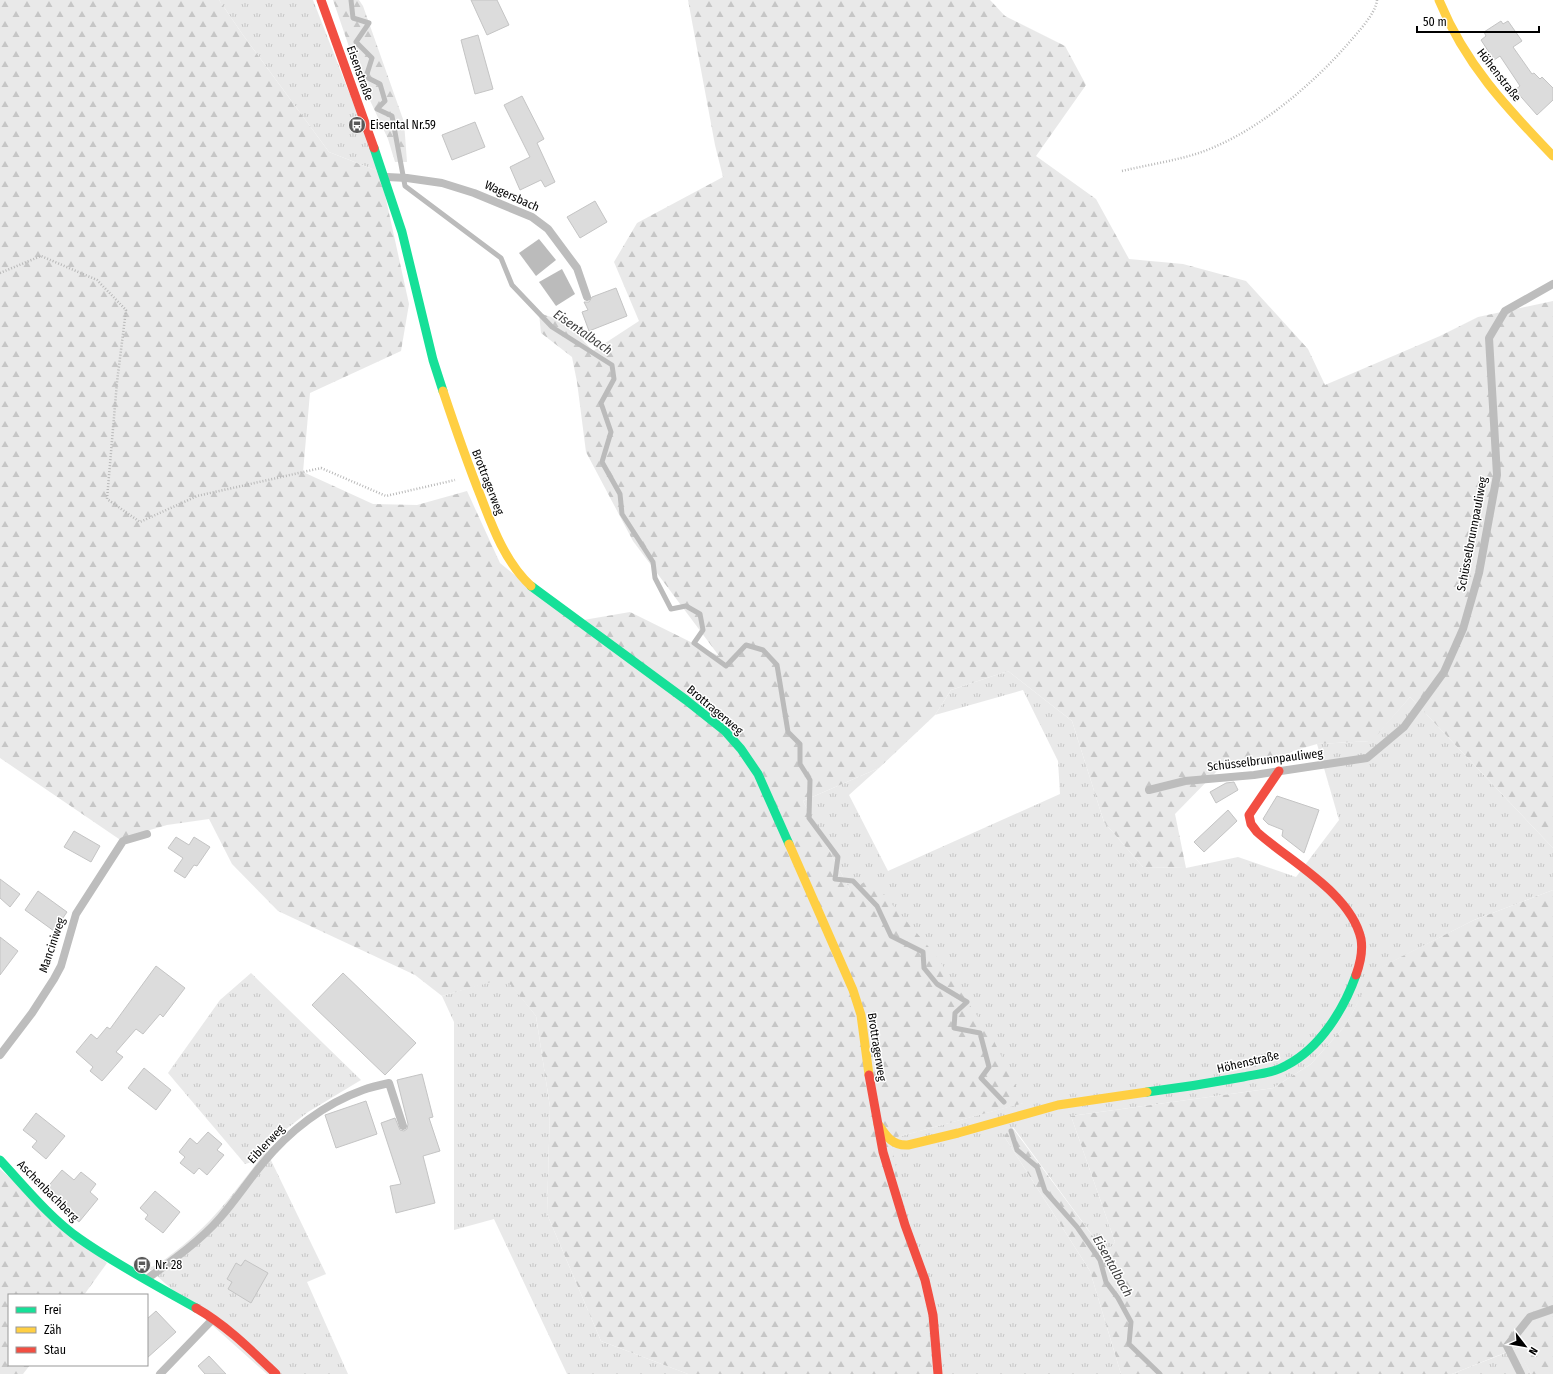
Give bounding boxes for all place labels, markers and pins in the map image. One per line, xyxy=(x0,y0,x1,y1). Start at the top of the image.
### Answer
bus stop icon: Eisental Nr.59 xyxy=(347,115,367,135)
place label: Eisental Nr.59 xyxy=(370,118,436,132)
bus stop icon: Nr. 28 xyxy=(132,1255,152,1275)
place label: Nr. 28 xyxy=(155,1258,182,1272)

